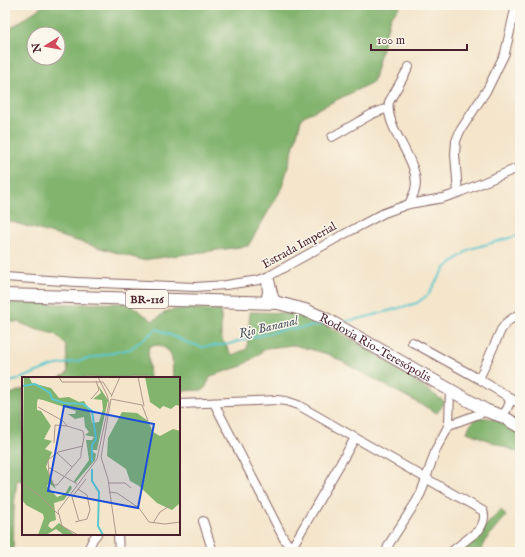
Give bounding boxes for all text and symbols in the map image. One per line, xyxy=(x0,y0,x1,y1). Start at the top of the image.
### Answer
north arrow xyxy=(26,26,66,66)
scale bar xyxy=(371,26,467,52)
text: 100 m xyxy=(377,33,405,48)
text: N xyxy=(29,41,45,55)
street label: Estrada Imperial xyxy=(259,218,340,273)
road number: BR-116 xyxy=(126,290,168,308)
street label: Rodovia Rio-Teresópolis xyxy=(317,310,434,386)
water label: Rio Bananal xyxy=(237,312,301,343)
inset map xyxy=(22,377,180,535)

